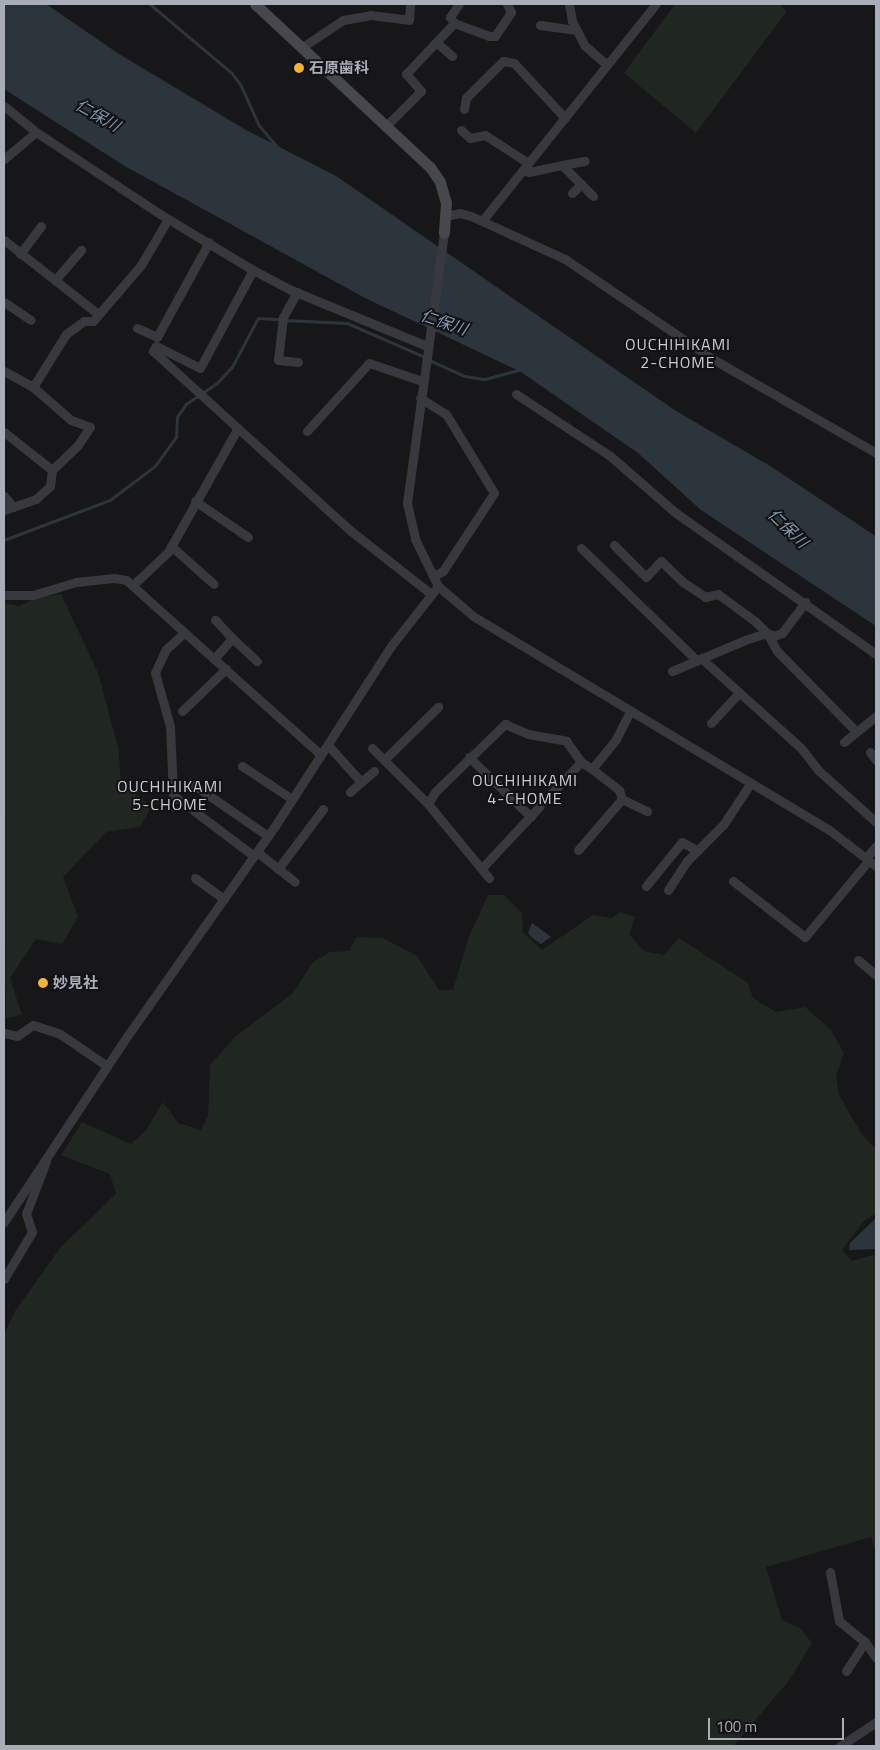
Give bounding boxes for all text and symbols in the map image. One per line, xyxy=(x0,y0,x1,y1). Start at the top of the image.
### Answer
place label: 石原歯科 xyxy=(309,59,369,77)
marker: 石原歯科 xyxy=(293,62,305,74)
water label: 仁保川 xyxy=(72,95,124,135)
water label: 仁保川 xyxy=(418,305,470,339)
district label: OUCHIHIKAMI 2-CHOME xyxy=(624,334,732,372)
water label: 仁保川 xyxy=(764,504,812,552)
district label: OUCHIHIKAMI 4-CHOME xyxy=(471,770,579,808)
district label: OUCHIHIKAMI 5-CHOME xyxy=(116,776,224,814)
place label: 妙見社 xyxy=(53,974,98,992)
marker: 妙見社 xyxy=(37,977,49,989)
scale bar xyxy=(710,1708,846,1740)
text: 100 m xyxy=(716,1715,757,1738)

